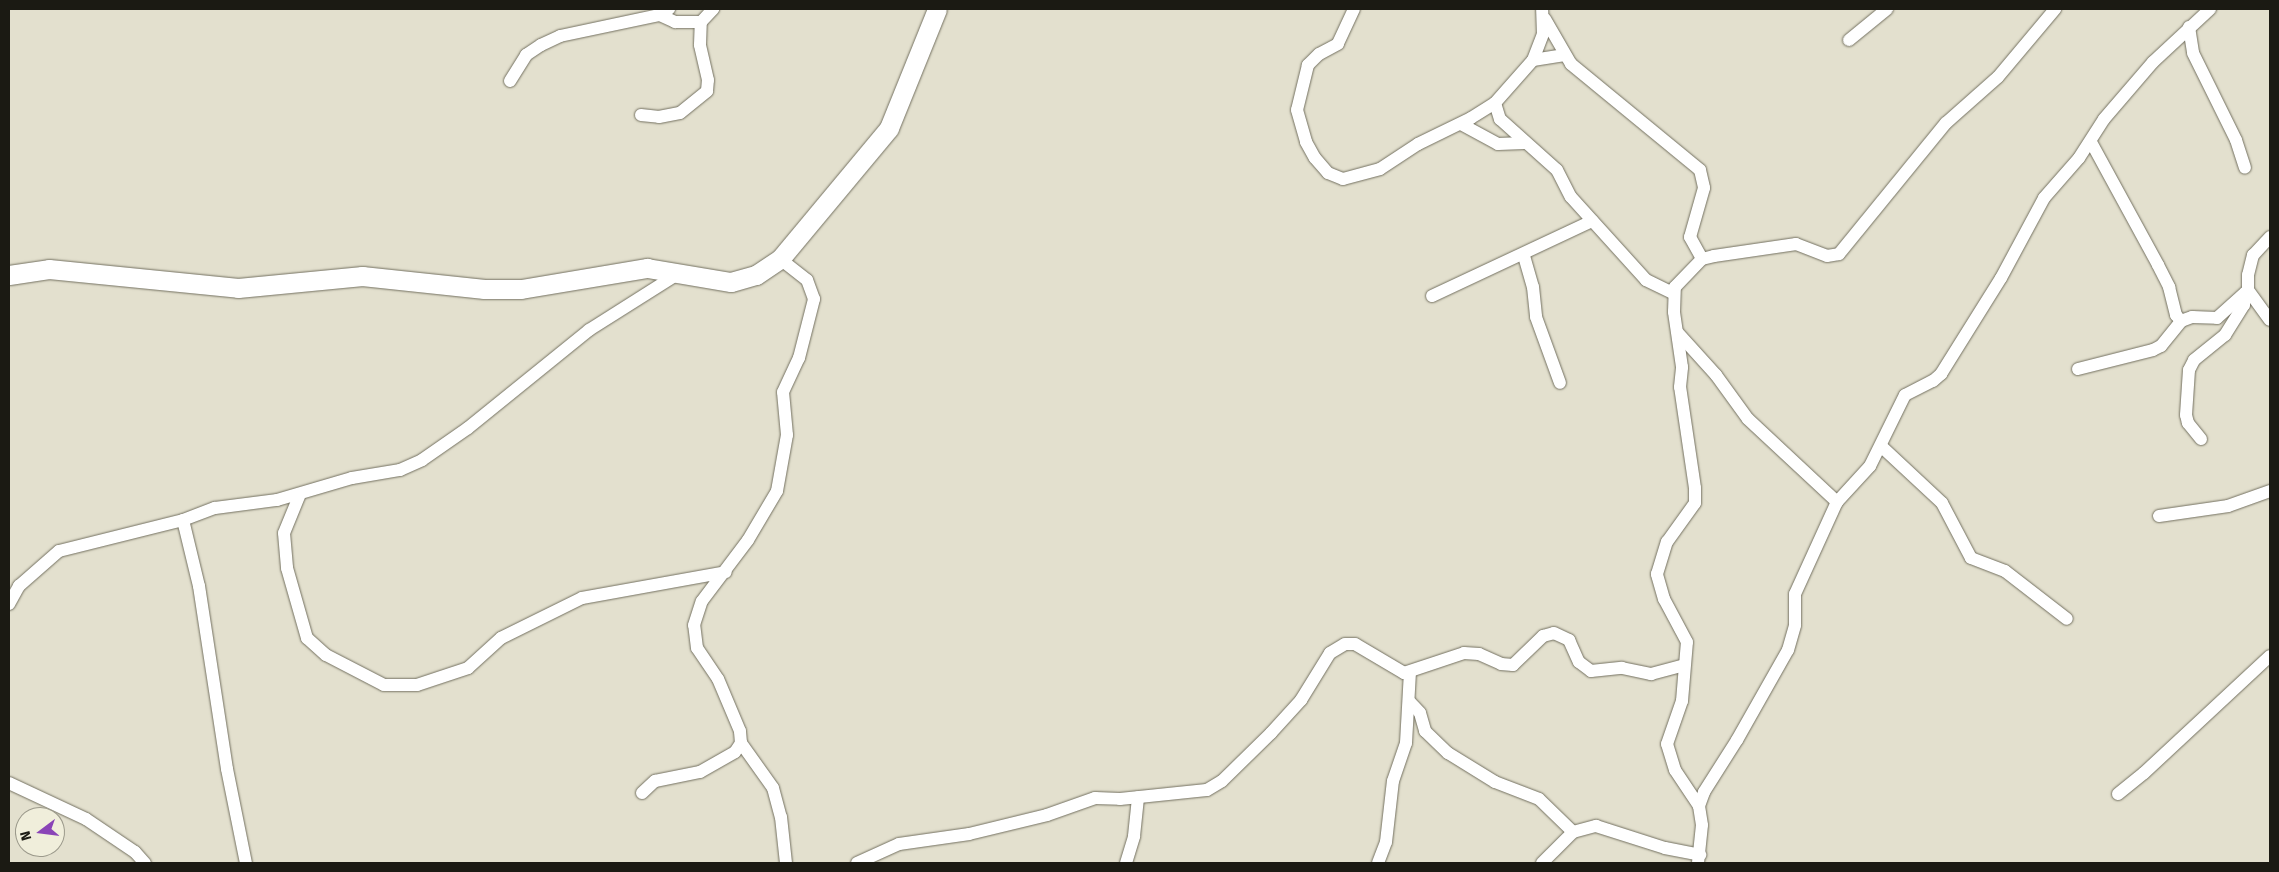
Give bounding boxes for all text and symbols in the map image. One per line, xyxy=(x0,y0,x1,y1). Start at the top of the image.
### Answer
north arrow xyxy=(15,807,65,857)
text: N xyxy=(17,829,35,842)

